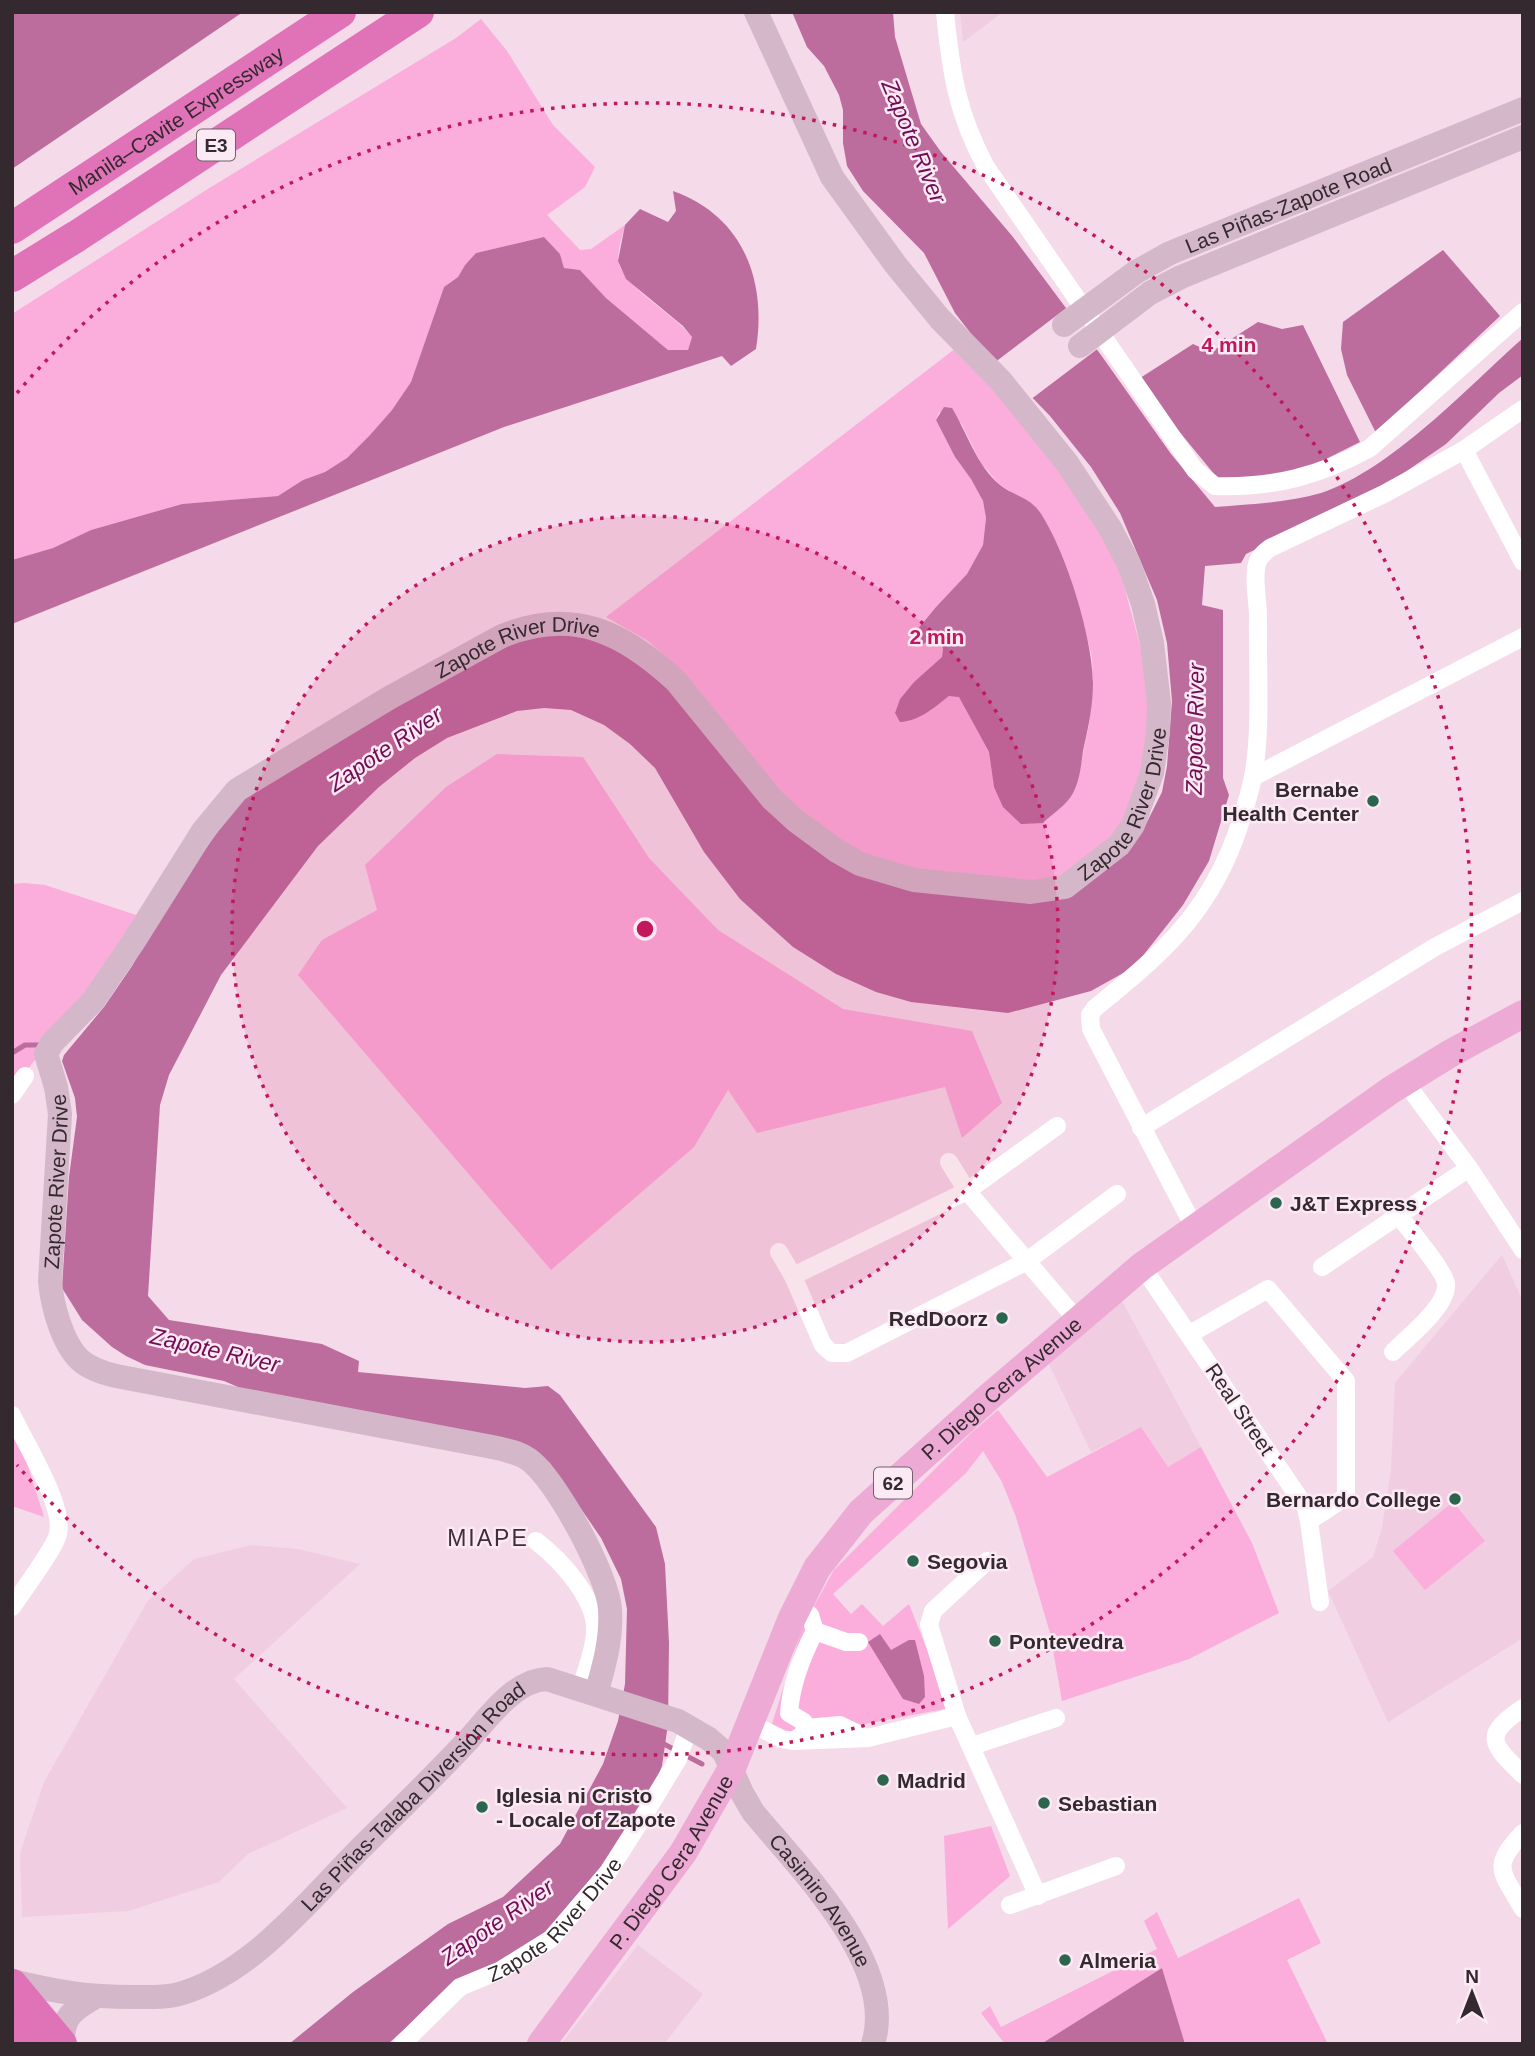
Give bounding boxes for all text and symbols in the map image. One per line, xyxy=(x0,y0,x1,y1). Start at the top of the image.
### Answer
street label: Manila–Cavite Expressway xyxy=(64,41,288,199)
water label: Zapote River xyxy=(876,74,952,208)
road number: E3 xyxy=(197,130,235,160)
street label: Las Piñas-Zapote Road xyxy=(1182,152,1395,257)
text: 4 min xyxy=(1202,333,1256,356)
street label: Zapote River Drive xyxy=(431,612,603,682)
text: 2 min xyxy=(910,625,964,648)
water label: Zapote River xyxy=(1181,662,1209,796)
water label: Zapote River xyxy=(322,701,448,797)
street label: Zapote River Drive xyxy=(1073,726,1170,884)
place label: Bernabe Health Center xyxy=(1222,778,1359,825)
marker: Bernabe Health Center xyxy=(1365,793,1381,809)
centre of rings xyxy=(633,917,657,941)
street label: Zapote River Drive xyxy=(39,1093,72,1270)
place label: J&T Express xyxy=(1290,1192,1417,1215)
marker: J&T Express xyxy=(1268,1195,1284,1211)
place label: RedDoorz xyxy=(889,1307,988,1330)
marker: RedDoorz xyxy=(994,1310,1010,1326)
street label: P. Diego Cera Avenue xyxy=(916,1312,1086,1464)
water label: Zapote River xyxy=(147,1322,283,1378)
street label: Real Street xyxy=(1201,1359,1279,1459)
road number: 62 xyxy=(874,1468,912,1498)
place label: Bernardo College xyxy=(1266,1488,1441,1511)
marker: Bernardo College xyxy=(1447,1491,1463,1507)
district label: MIAPE xyxy=(447,1525,529,1551)
place label: Segovia xyxy=(927,1550,1008,1573)
marker: Segovia xyxy=(905,1553,921,1569)
place label: Pontevedra xyxy=(1009,1630,1124,1653)
marker: Pontevedra xyxy=(987,1633,1003,1649)
street label: Las Piñas-Talaba Diversion Road xyxy=(296,1677,529,1915)
place label: Madrid xyxy=(897,1769,966,1792)
street label: P. Diego Cera Avenue xyxy=(604,1771,737,1953)
marker: Madrid xyxy=(875,1772,891,1788)
place label: Iglesia ni Cristo - Locale of Zapote xyxy=(496,1784,676,1831)
place label: Sebastian xyxy=(1058,1792,1157,1815)
marker: Sebastian xyxy=(1036,1795,1052,1811)
marker: Iglesia ni Cristo - Locale of Zapote xyxy=(474,1799,490,1815)
street label: Casimiro Avenue xyxy=(765,1829,876,1970)
street label: Zapote River Drive xyxy=(477,1848,623,1984)
water label: Zapote River xyxy=(435,1873,559,1971)
place label: Almeria xyxy=(1079,1949,1156,1972)
marker: Almeria xyxy=(1057,1952,1073,1968)
north arrow xyxy=(1437,1958,1507,2028)
text: N xyxy=(1465,1966,1479,1987)

